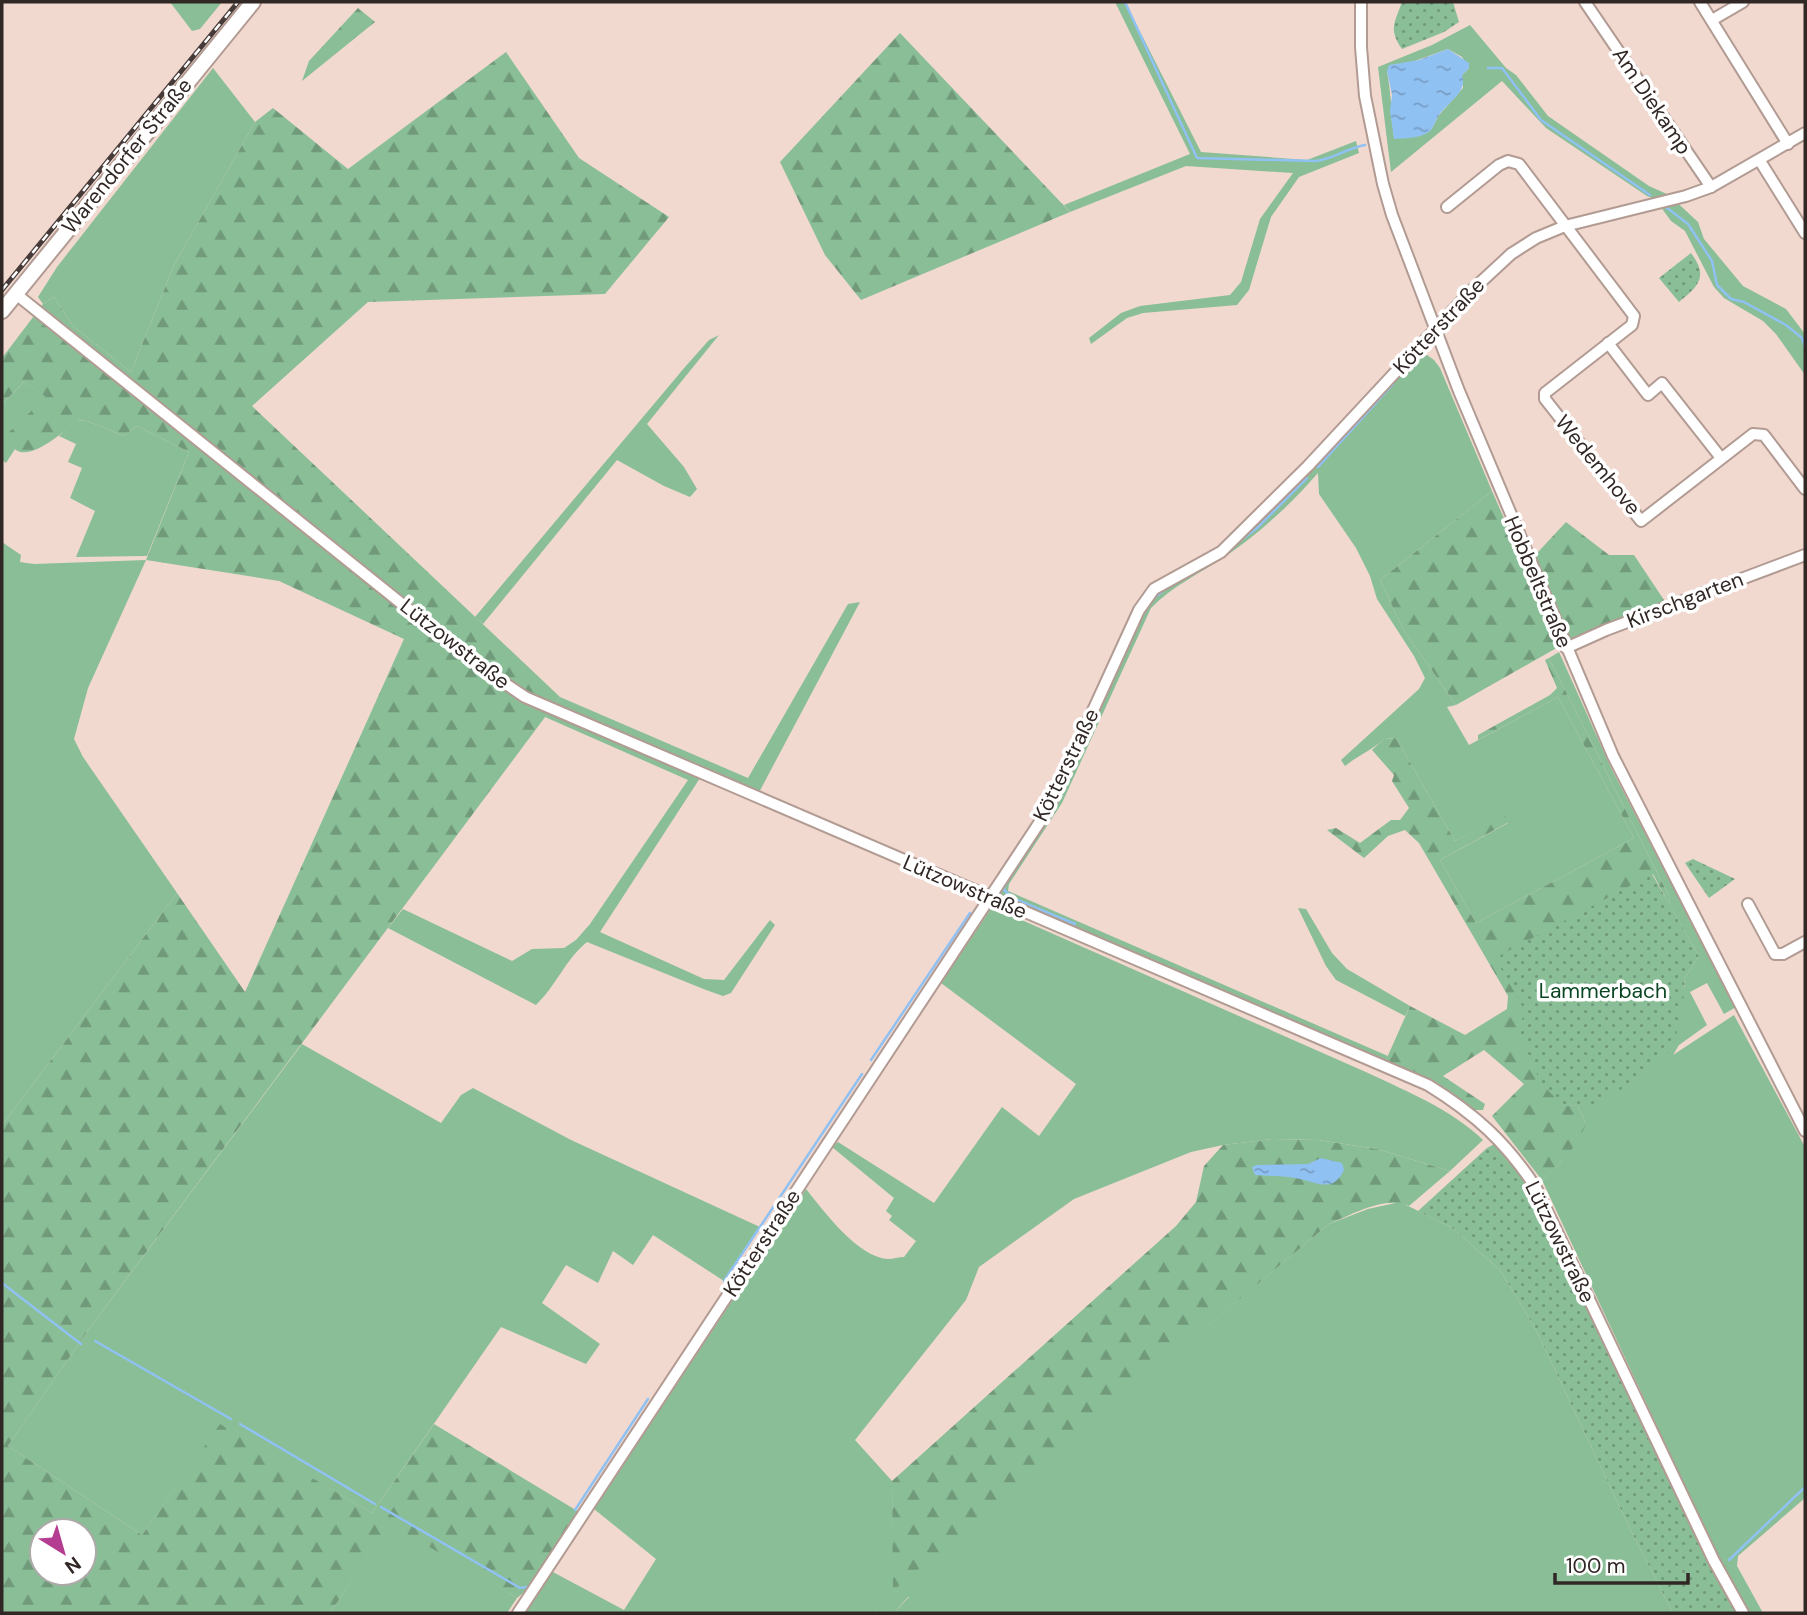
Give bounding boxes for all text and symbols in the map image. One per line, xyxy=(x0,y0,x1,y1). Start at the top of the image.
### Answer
street label: Am Diekamp xyxy=(1606,42,1698,160)
street label: Warendorfer Straße xyxy=(56,72,199,240)
street label: Kötterstraße xyxy=(1387,272,1491,380)
street label: Wedemhove xyxy=(1549,409,1647,521)
street label: Hobbeltstraße xyxy=(1498,512,1578,652)
street label: Kirschgarten xyxy=(1623,565,1747,635)
street label: Lützowstraße xyxy=(394,592,516,696)
street label: Kötterstraße xyxy=(1027,704,1105,826)
street label: Lützowstraße xyxy=(899,848,1031,926)
park label: Lammerbach xyxy=(1539,977,1667,1005)
street label: Lützowstraße xyxy=(1518,1177,1602,1308)
street label: Kötterstraße xyxy=(717,1184,807,1302)
north arrow xyxy=(28,1517,98,1587)
scale bar xyxy=(1555,1542,1688,1586)
text: N xyxy=(60,1551,86,1579)
text: 100 m xyxy=(1566,1552,1626,1580)

